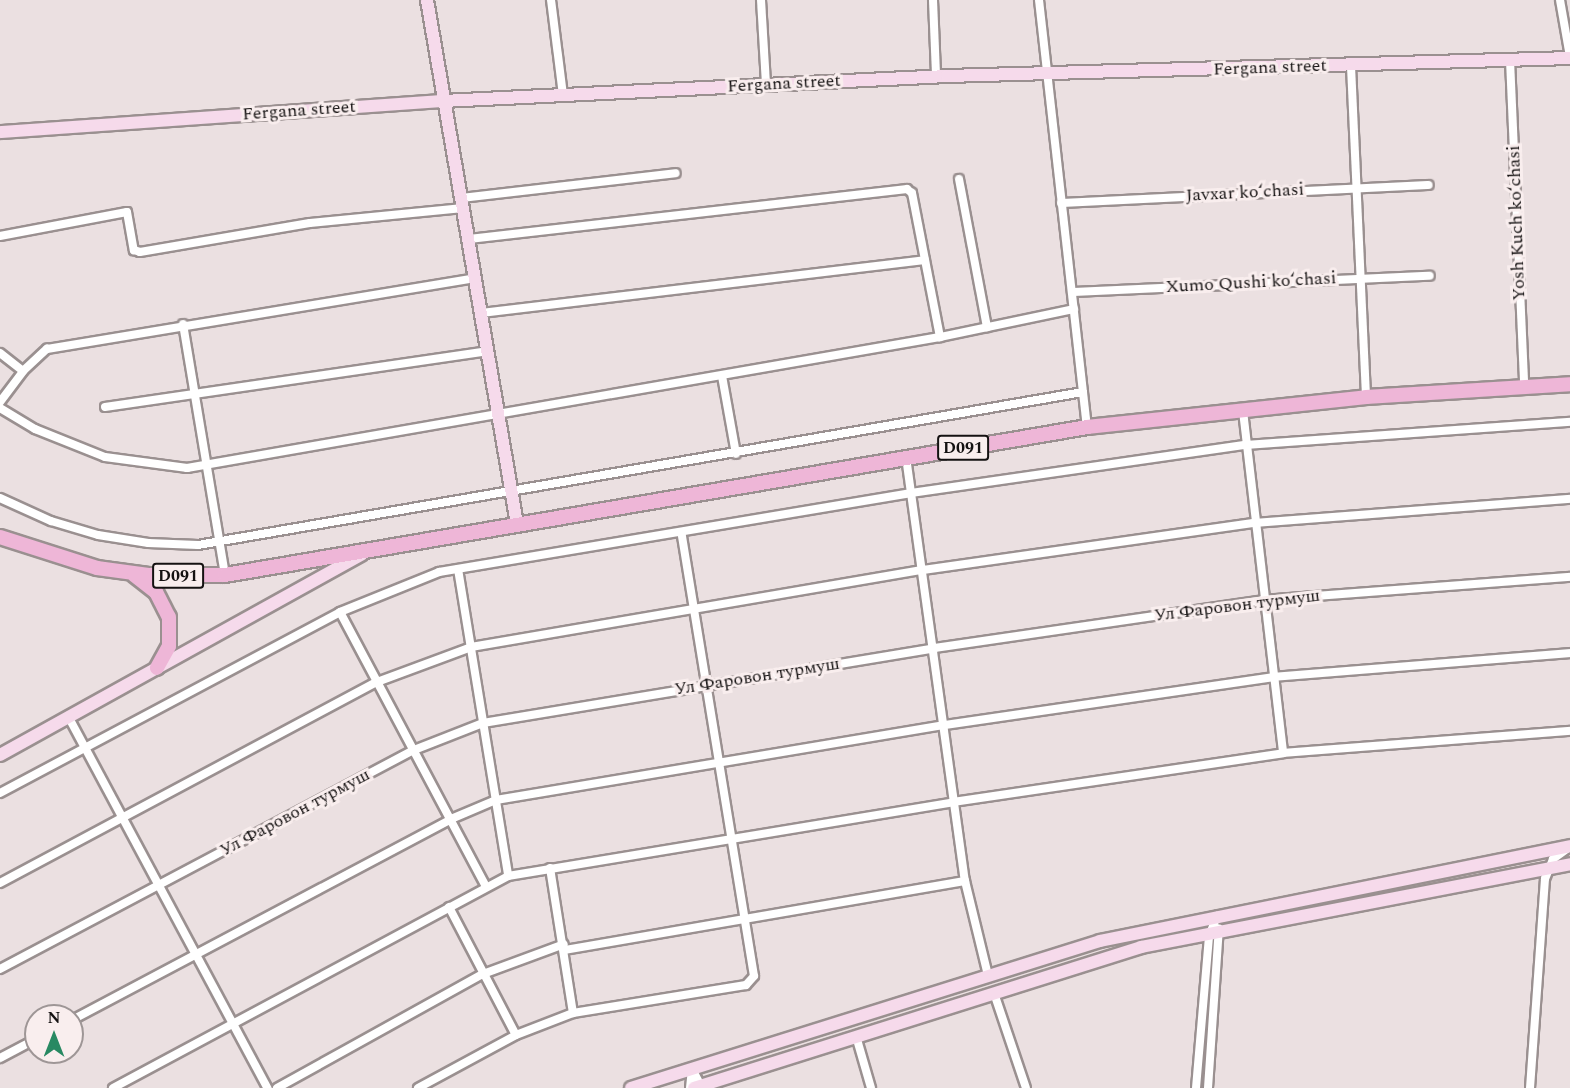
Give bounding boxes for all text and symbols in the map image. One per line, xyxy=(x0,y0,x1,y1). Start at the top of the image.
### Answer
street label: Fergana street xyxy=(1213,55,1327,81)
street label: Fergana street xyxy=(727,70,841,98)
street label: Fergana street xyxy=(242,96,356,126)
street label: Yosh Kuch koʻchasi xyxy=(1503,145,1531,301)
street label: Javxar koʻchasi xyxy=(1185,179,1305,207)
street label: Xumo Qushi koʻchasi xyxy=(1165,268,1337,298)
road number: D091 xyxy=(936,435,990,461)
road number: D091 xyxy=(151,563,205,589)
street label: Ул Фаровон турмуш xyxy=(1153,585,1321,627)
street label: Ул Фаровон турмуш xyxy=(673,653,841,701)
street label: Ул Фаровон турмуш xyxy=(216,764,374,862)
north arrow xyxy=(24,1004,84,1064)
text: N xyxy=(47,1006,61,1030)

